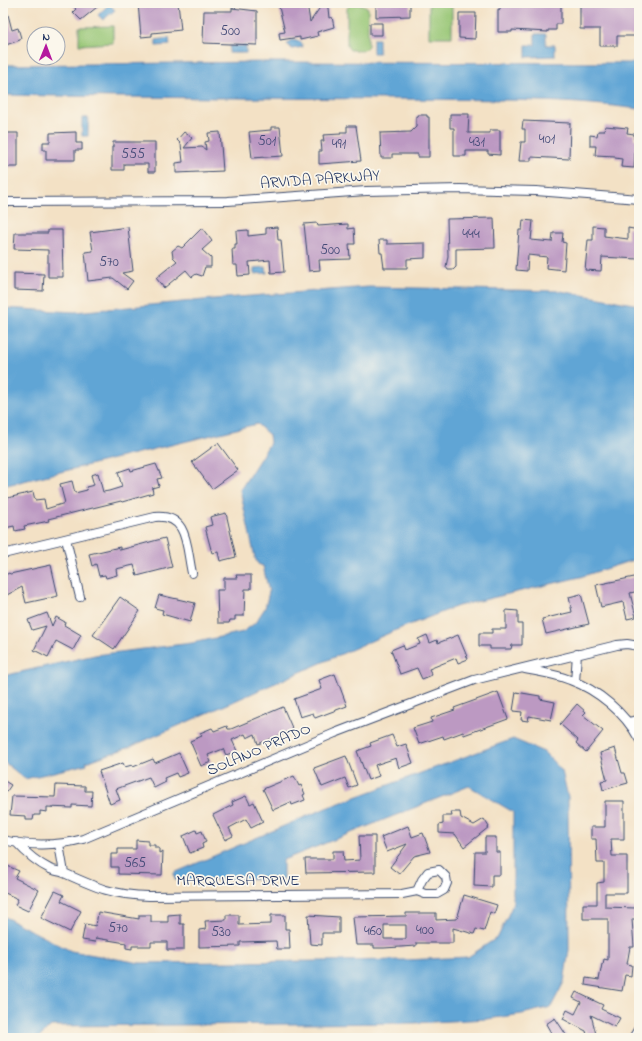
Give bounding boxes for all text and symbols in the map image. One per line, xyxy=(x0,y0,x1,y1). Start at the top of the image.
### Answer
house number: 500 xyxy=(220,21,240,42)
north arrow xyxy=(26,26,66,66)
text: N xyxy=(42,29,50,45)
house number: 401 xyxy=(539,129,556,150)
house number: 501 xyxy=(258,131,277,152)
house number: 431 xyxy=(469,132,486,153)
house number: 491 xyxy=(332,134,347,155)
house number: 555 xyxy=(121,144,145,165)
street label: ARVIDA PARKWAY xyxy=(259,164,381,196)
house number: 444 xyxy=(462,224,480,245)
house number: 500 xyxy=(320,240,340,261)
house number: 570 xyxy=(99,252,119,273)
street label: SOLANO PRADO xyxy=(203,717,315,783)
house number: 565 xyxy=(124,853,146,874)
street label: MARQUESA DRIVE xyxy=(176,869,300,893)
house number: 570 xyxy=(108,918,128,939)
house number: 400 xyxy=(416,920,434,941)
house number: 460 xyxy=(364,921,382,942)
house number: 530 xyxy=(211,922,231,943)

